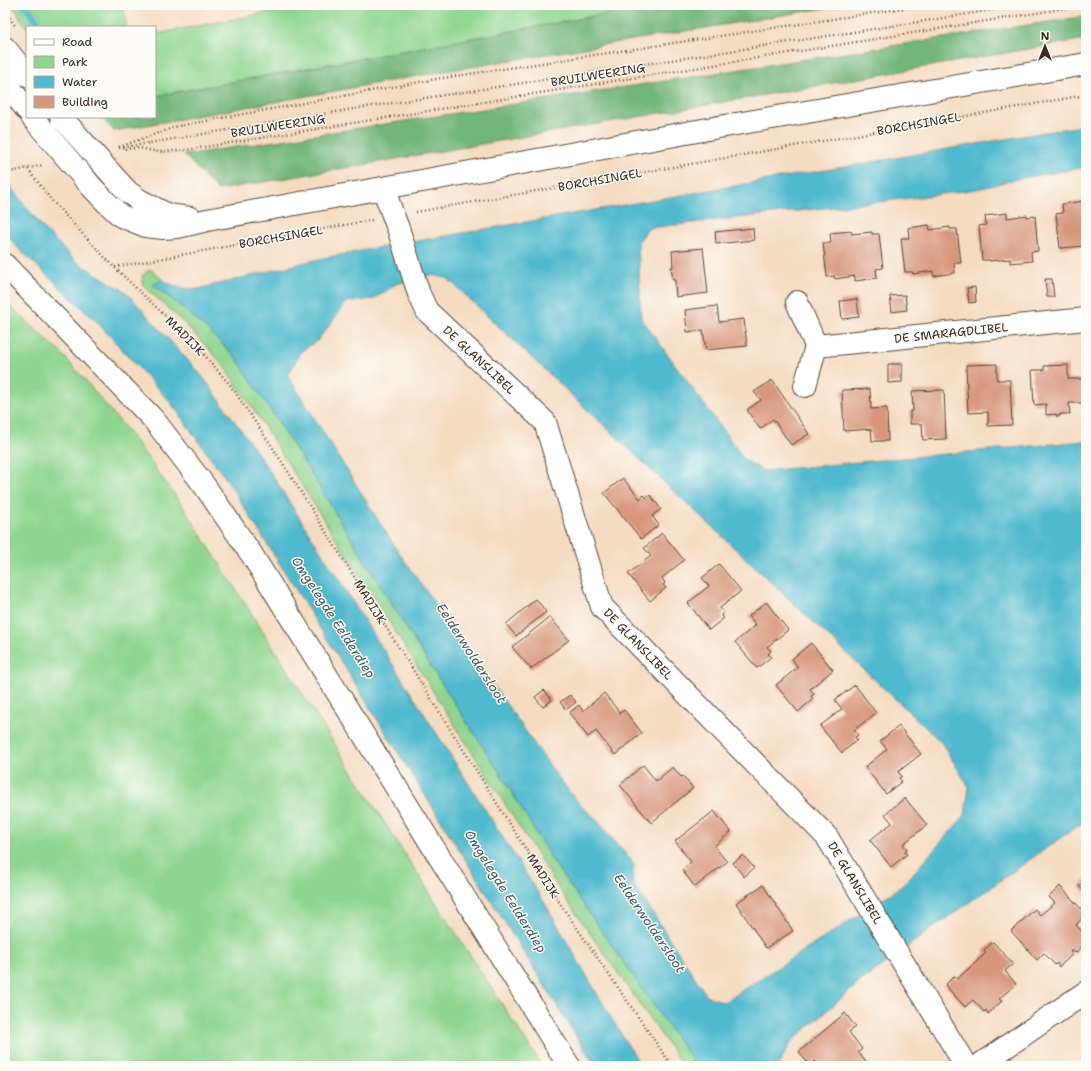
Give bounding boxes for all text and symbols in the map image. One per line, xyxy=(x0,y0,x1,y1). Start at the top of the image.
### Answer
legend xyxy=(26,26,156,118)
north arrow xyxy=(1025,26,1065,66)
text: N xyxy=(1041,29,1050,44)
text: Road xyxy=(62,34,93,50)
text: Park xyxy=(62,54,88,70)
street label: BRUILWEERING xyxy=(550,60,646,90)
text: Water xyxy=(62,74,98,90)
text: Building xyxy=(62,94,108,110)
street label: BORCHSINGEL xyxy=(876,109,963,139)
street label: BRUILWEERING xyxy=(230,111,326,141)
street label: BORCHSINGEL xyxy=(557,165,644,195)
street label: BORCHSINGEL xyxy=(238,222,325,252)
street label: MADIJK xyxy=(162,313,208,359)
street label: DE SMARAGDLIBEL xyxy=(893,319,1009,347)
street label: DE GLANSLIBEL xyxy=(439,322,519,398)
water label: Omgelegde Eelderdiep xyxy=(288,553,379,681)
street label: MADIJK xyxy=(350,577,390,627)
water label: Eelderwoldersloot xyxy=(433,600,511,707)
street label: DE GLANSLIBEL xyxy=(600,605,676,683)
water label: Omgelegde Eelderdiep xyxy=(461,827,550,956)
street label: DE GLANSLIBEL xyxy=(824,839,886,927)
street label: MADIJK xyxy=(523,851,563,901)
water label: Eelderwoldersloot xyxy=(610,870,689,977)

